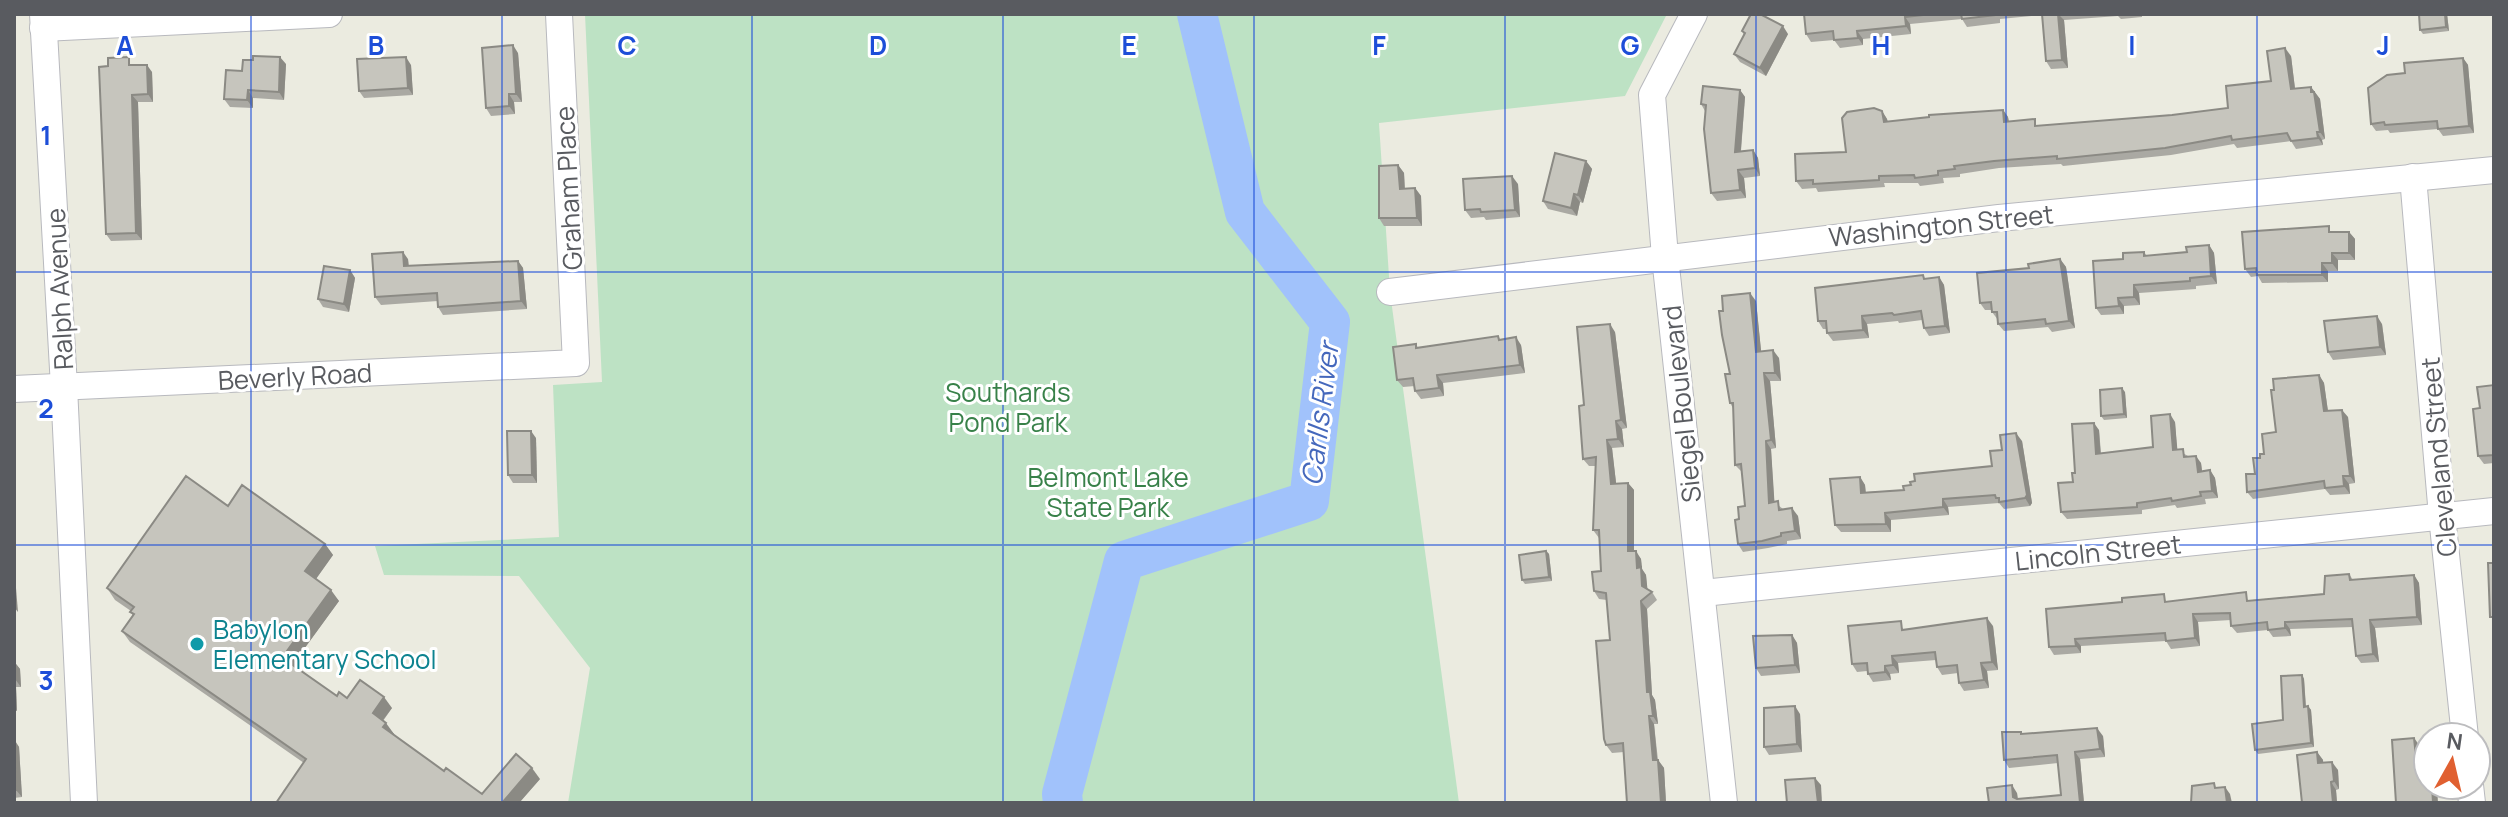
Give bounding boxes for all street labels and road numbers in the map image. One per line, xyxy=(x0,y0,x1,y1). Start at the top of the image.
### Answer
street label: Graham Place xyxy=(546,105,590,271)
street label: Washington Street xyxy=(1827,195,2055,255)
street label: Ralph Avenue xyxy=(37,207,81,371)
street label: Siegel Boulevard xyxy=(1653,304,1709,504)
street label: Beverly Road xyxy=(217,354,373,398)
street label: Cleveland Street xyxy=(2411,356,2465,558)
street label: Lincoln Street xyxy=(2013,525,2183,579)

